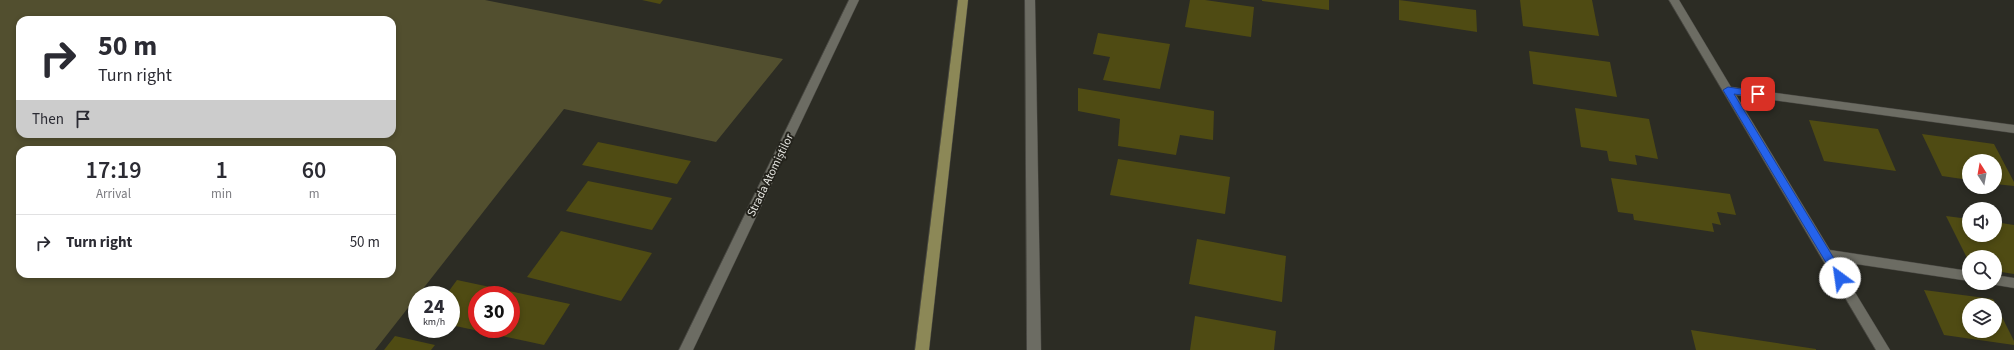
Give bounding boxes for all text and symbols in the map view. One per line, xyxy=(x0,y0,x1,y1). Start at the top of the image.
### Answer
text: 50 m xyxy=(98,26,157,66)
icon: right xyxy=(32,32,84,84)
text: Turn right xyxy=(98,63,172,88)
pin xyxy=(1741,77,1775,111)
icon: arrive xyxy=(1747,83,1769,105)
icon: arrive xyxy=(72,108,94,130)
text: Then xyxy=(32,109,64,130)
street label: Strada Atomiștilor xyxy=(743,130,798,220)
text: 17:19 xyxy=(86,153,141,188)
text: 1 xyxy=(215,153,228,188)
text: 60 xyxy=(302,153,326,188)
north arrow xyxy=(1962,154,2002,194)
map controls xyxy=(1962,154,2002,338)
text: Arrival xyxy=(96,185,131,203)
text: min xyxy=(211,185,232,203)
text: m xyxy=(309,185,319,203)
button: sound xyxy=(1962,202,2002,242)
icon: right xyxy=(32,232,54,254)
text: Turn right xyxy=(66,232,132,253)
text: 50 m xyxy=(350,232,380,253)
button: search xyxy=(1962,250,2002,290)
position arrow xyxy=(1819,257,1861,299)
speed limit sign: 30 xyxy=(468,286,520,338)
text: 24 xyxy=(423,293,445,321)
button: layers xyxy=(1962,298,2002,338)
text: km/h xyxy=(423,315,445,329)

